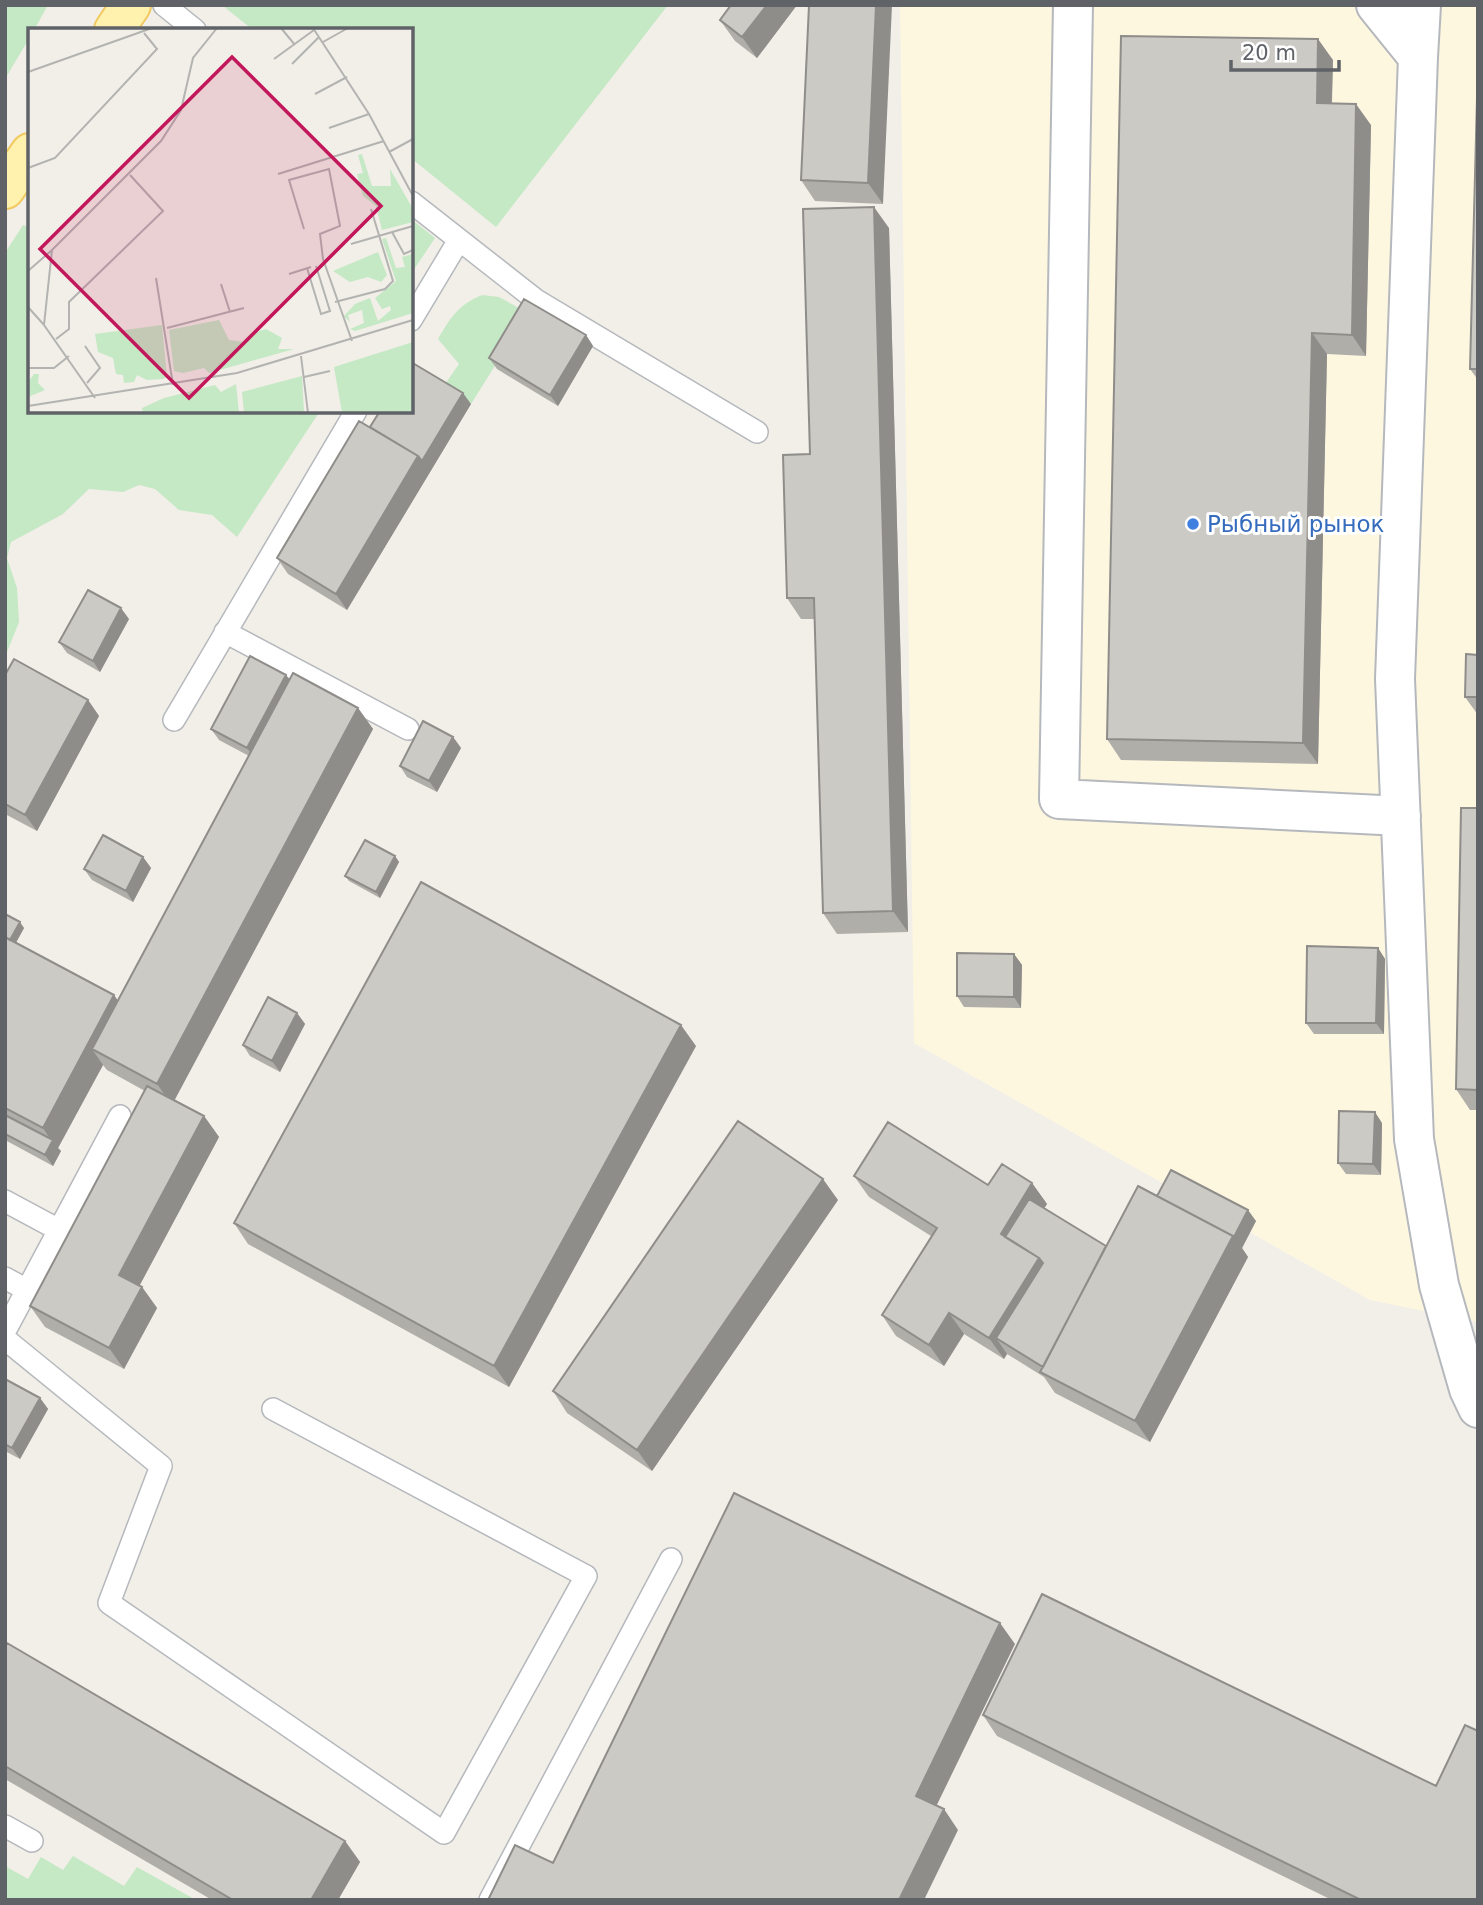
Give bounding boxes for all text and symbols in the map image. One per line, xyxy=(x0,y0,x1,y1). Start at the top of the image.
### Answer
inset map xyxy=(28,28,413,413)
scale bar xyxy=(1231,28,1340,72)
text: 20 m xyxy=(1242,41,1296,65)
place label: Рыбный рынок xyxy=(1207,511,1385,537)
marker: Рыбный рынок xyxy=(1185,516,1201,532)

